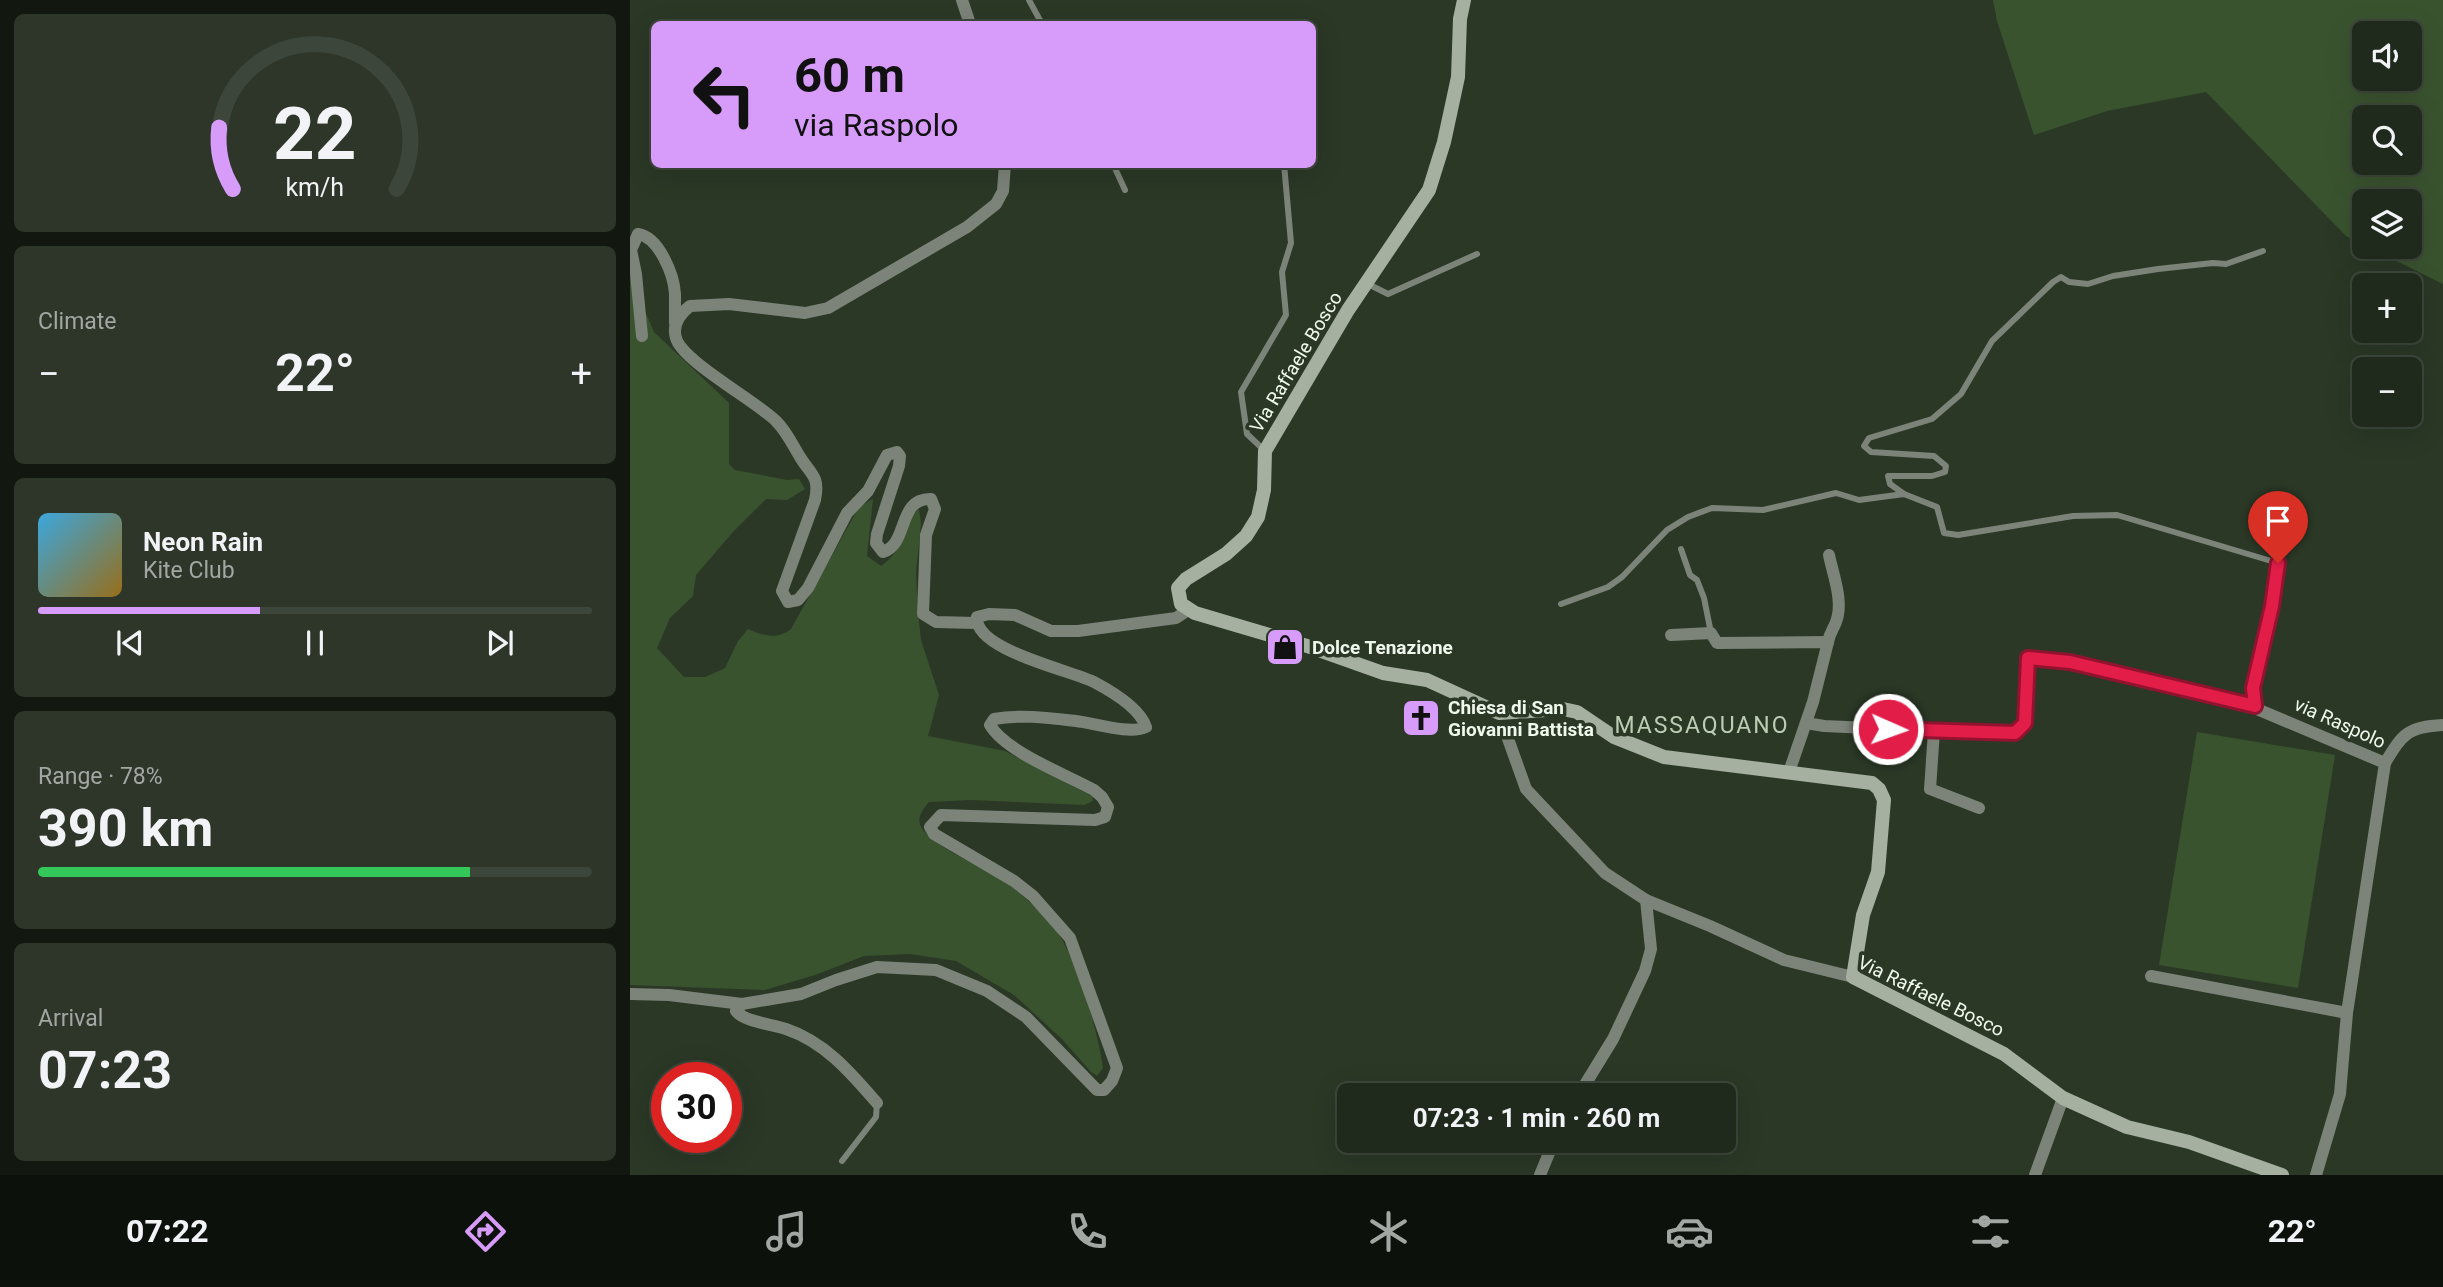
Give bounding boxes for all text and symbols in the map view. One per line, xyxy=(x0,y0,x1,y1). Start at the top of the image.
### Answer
map controls xyxy=(2352,21,2422,427)
button: sound xyxy=(2352,21,2422,91)
text: 60 m xyxy=(794,47,905,104)
icon: left xyxy=(679,49,770,140)
text: 22 xyxy=(273,91,357,177)
button: search xyxy=(2352,105,2422,175)
text: via Raspolo xyxy=(794,106,959,144)
text: km/h xyxy=(286,173,344,202)
button: layers xyxy=(2352,189,2422,259)
button: + xyxy=(2352,273,2422,343)
street label: Via Raffaele Bosco xyxy=(1245,287,1347,437)
text: Climate xyxy=(38,308,117,335)
text: 22° xyxy=(275,343,355,404)
text: − xyxy=(38,352,60,396)
text: + xyxy=(570,352,592,396)
button: − xyxy=(2352,357,2422,427)
pin xyxy=(2248,491,2308,563)
icon: arrive xyxy=(2259,502,2297,540)
text: Neon Rain xyxy=(143,527,263,557)
text: Kite Club xyxy=(143,557,235,584)
icon: previous xyxy=(111,624,149,662)
icon: pause xyxy=(296,624,334,662)
icon: next xyxy=(481,624,519,662)
shop icon: Dolce Tenazione xyxy=(1264,626,1306,668)
place label: Dolce Tenazione xyxy=(1312,636,1453,659)
position arrow xyxy=(1851,692,1925,766)
street label: via Raspolo xyxy=(2291,693,2389,753)
place label: Chiesa di San Giovanni Battista xyxy=(1448,696,1594,741)
church icon: Chiesa di San Giovanni Battista xyxy=(1400,697,1442,739)
district label: MASSAQUANO xyxy=(1614,712,1790,739)
text: Range · 78% xyxy=(38,763,163,790)
text: 390 km xyxy=(38,798,213,859)
street label: Via Raffaele Bosco xyxy=(1854,951,2008,1041)
text: Arrival xyxy=(38,1005,103,1032)
text: 07:23 xyxy=(38,1040,172,1101)
speed limit sign: 30 xyxy=(651,1062,742,1153)
text: 07:23 · 1 min · 260 m xyxy=(1413,1103,1660,1133)
icon: directions xyxy=(461,1207,510,1256)
icon: music xyxy=(762,1207,811,1256)
icon: phone xyxy=(1063,1207,1112,1256)
icon: climate xyxy=(1364,1207,1413,1256)
icon: car xyxy=(1665,1207,1714,1256)
icon: filters xyxy=(1966,1207,2015,1256)
text: 07:22 xyxy=(126,1212,209,1250)
text: 22° xyxy=(2268,1212,2317,1250)

